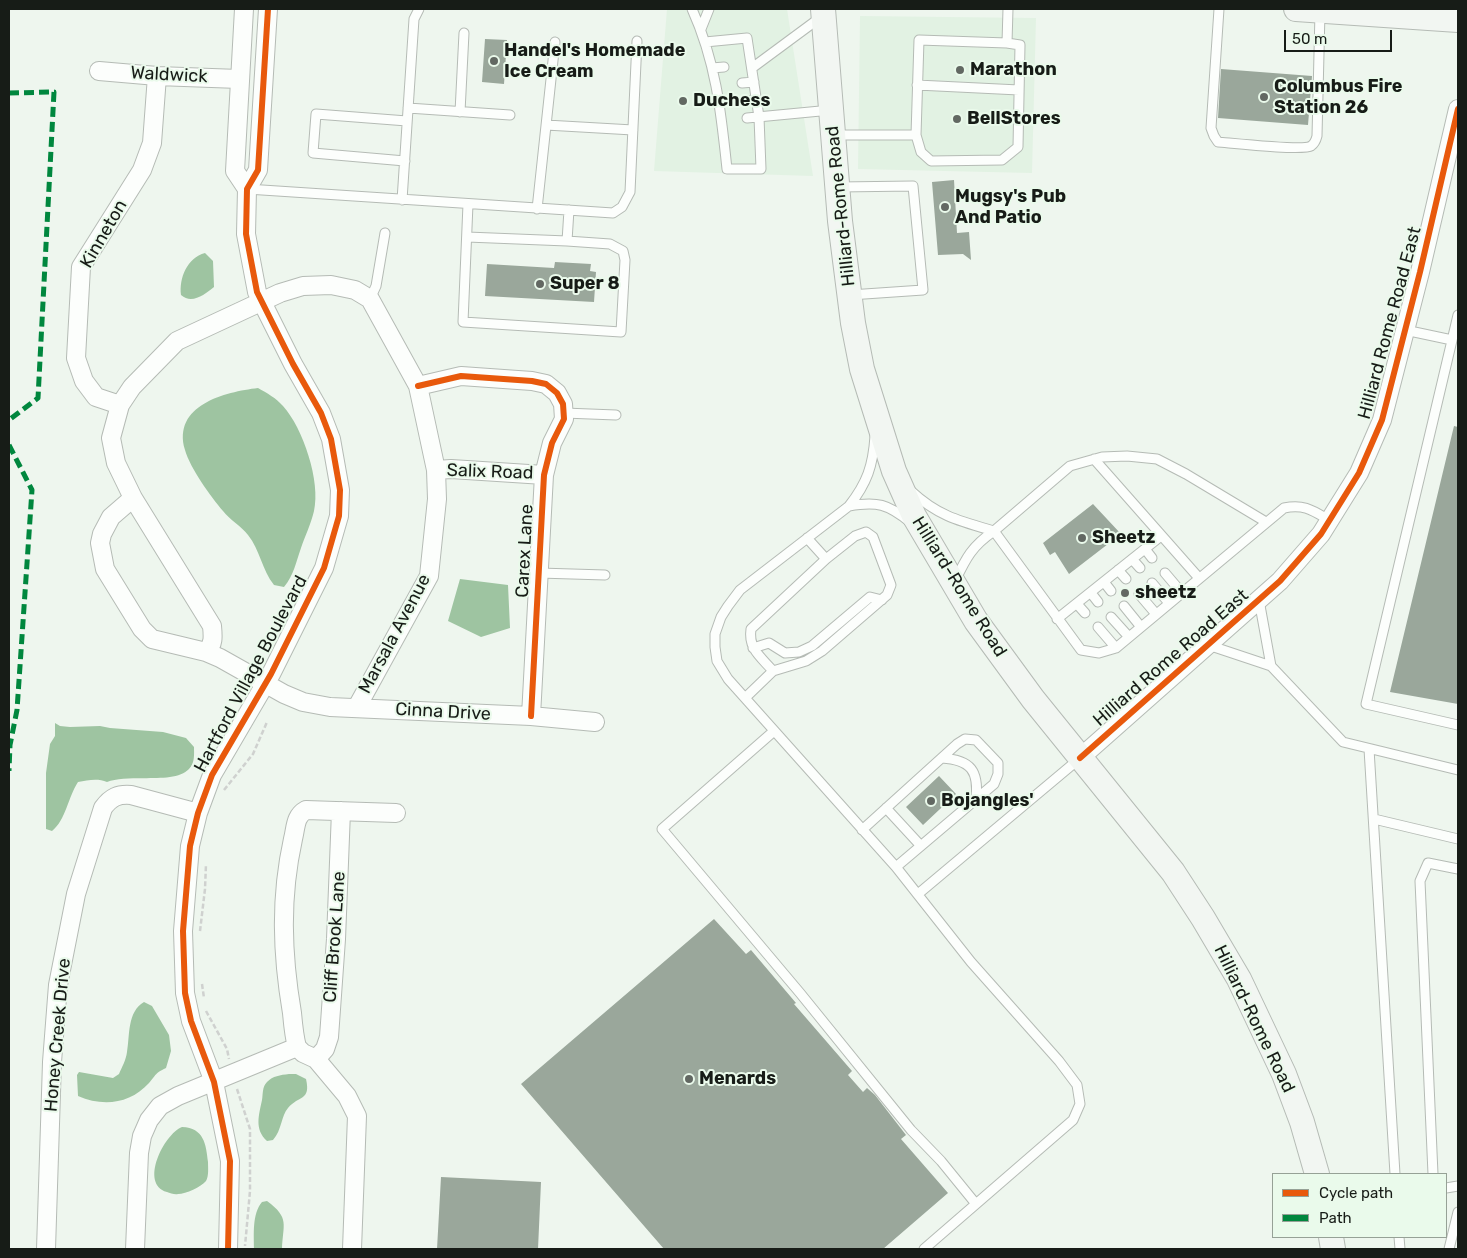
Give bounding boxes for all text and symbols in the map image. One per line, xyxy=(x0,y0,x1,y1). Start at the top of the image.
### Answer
scale bar xyxy=(1287,20,1394,52)
text: 50 m xyxy=(1292,30,1327,48)
place label: Handel's Homemade Ice Cream xyxy=(504,40,685,82)
marker: Handel's Homemade Ice Cream xyxy=(488,55,500,67)
place label: Marathon xyxy=(970,59,1057,81)
street label: Waldwick xyxy=(130,62,208,88)
marker: Marathon xyxy=(954,64,966,76)
place label: Columbus Fire Station 26 xyxy=(1274,76,1403,118)
place label: Duchess xyxy=(693,90,770,112)
marker: Columbus Fire Station 26 xyxy=(1258,91,1270,103)
marker: Duchess xyxy=(677,95,689,107)
place label: BellStores xyxy=(967,108,1061,130)
marker: BellStores xyxy=(951,113,963,125)
street label: Hilliard-Rome Road xyxy=(822,125,860,287)
place label: Mugsy's Pub And Patio xyxy=(955,186,1066,228)
street label: Kinneton xyxy=(76,196,132,272)
marker: Mugsy's Pub And Patio xyxy=(939,201,951,213)
street label: Hilliard Rome Road East xyxy=(1354,224,1426,422)
place label: Super 8 xyxy=(550,273,620,295)
marker: Super 8 xyxy=(534,278,546,290)
street label: Salix Road xyxy=(446,460,534,484)
street label: Carex Lane xyxy=(512,504,538,598)
street label: Hilliard-Rome Road xyxy=(907,513,1011,661)
place label: Sheetz xyxy=(1092,527,1155,549)
marker: Sheetz xyxy=(1076,532,1088,544)
street label: Marsala Avenue xyxy=(354,571,436,697)
street label: Hartford Village Boulevard xyxy=(190,572,312,776)
place label: sheetz xyxy=(1135,582,1196,604)
street label: Hilliard Rome Road East xyxy=(1089,585,1253,731)
marker: sheetz xyxy=(1119,587,1131,599)
street label: Cinna Drive xyxy=(395,699,491,725)
place label: Bojangles' xyxy=(941,790,1034,812)
marker: Bojangles' xyxy=(925,795,937,807)
street label: Cliff Brook Lane xyxy=(320,871,350,1003)
street label: Hilliard-Rome Road xyxy=(1209,942,1299,1096)
street label: Honey Creek Drive xyxy=(41,957,75,1113)
place label: Menards xyxy=(699,1068,776,1090)
marker: Menards xyxy=(683,1073,695,1085)
legend xyxy=(1272,1173,1447,1238)
text: Cycle path xyxy=(1319,1184,1393,1202)
text: Path xyxy=(1319,1209,1352,1227)

